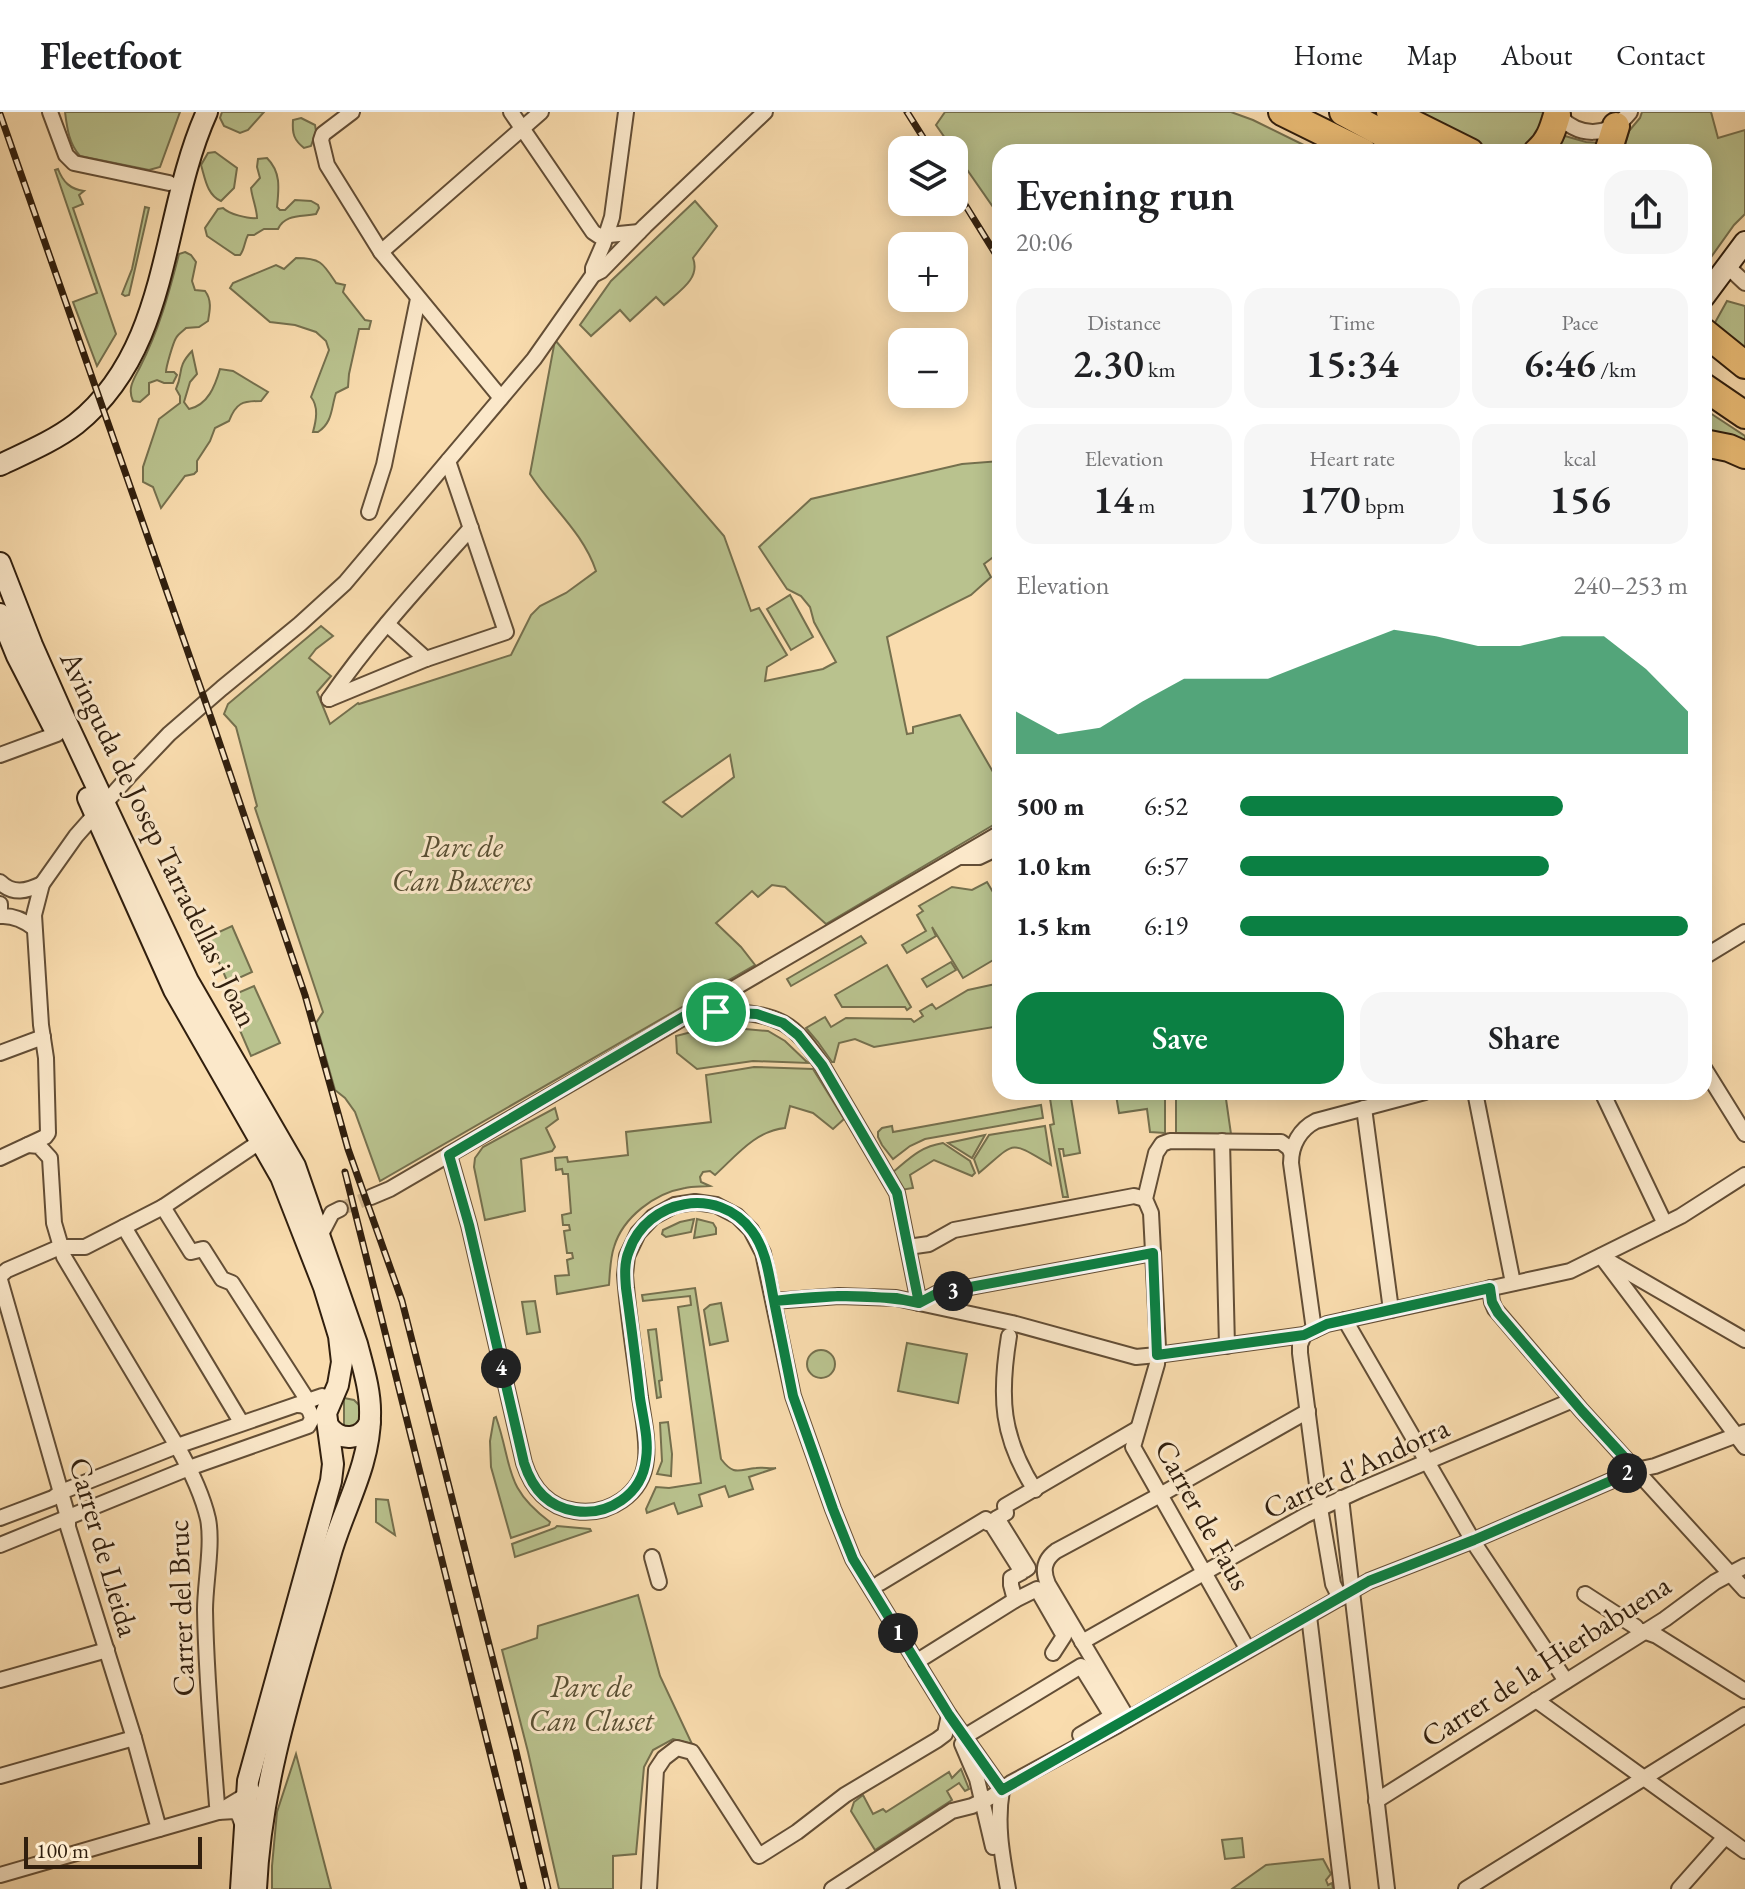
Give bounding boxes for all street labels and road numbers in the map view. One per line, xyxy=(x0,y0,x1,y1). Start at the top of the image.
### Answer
street label: Avinguda de Josep Tarradellas i Joan xyxy=(51,644,268,1033)
street label: Carrer d'Andorra xyxy=(1257,1407,1455,1528)
street label: Carrer de Faus xyxy=(1146,1433,1261,1597)
street label: Carrer de Lleida xyxy=(60,1453,149,1641)
street label: Carrer del Bruc xyxy=(158,1519,203,1697)
street label: Carrer de la Hierbabuena xyxy=(1413,1565,1678,1756)

